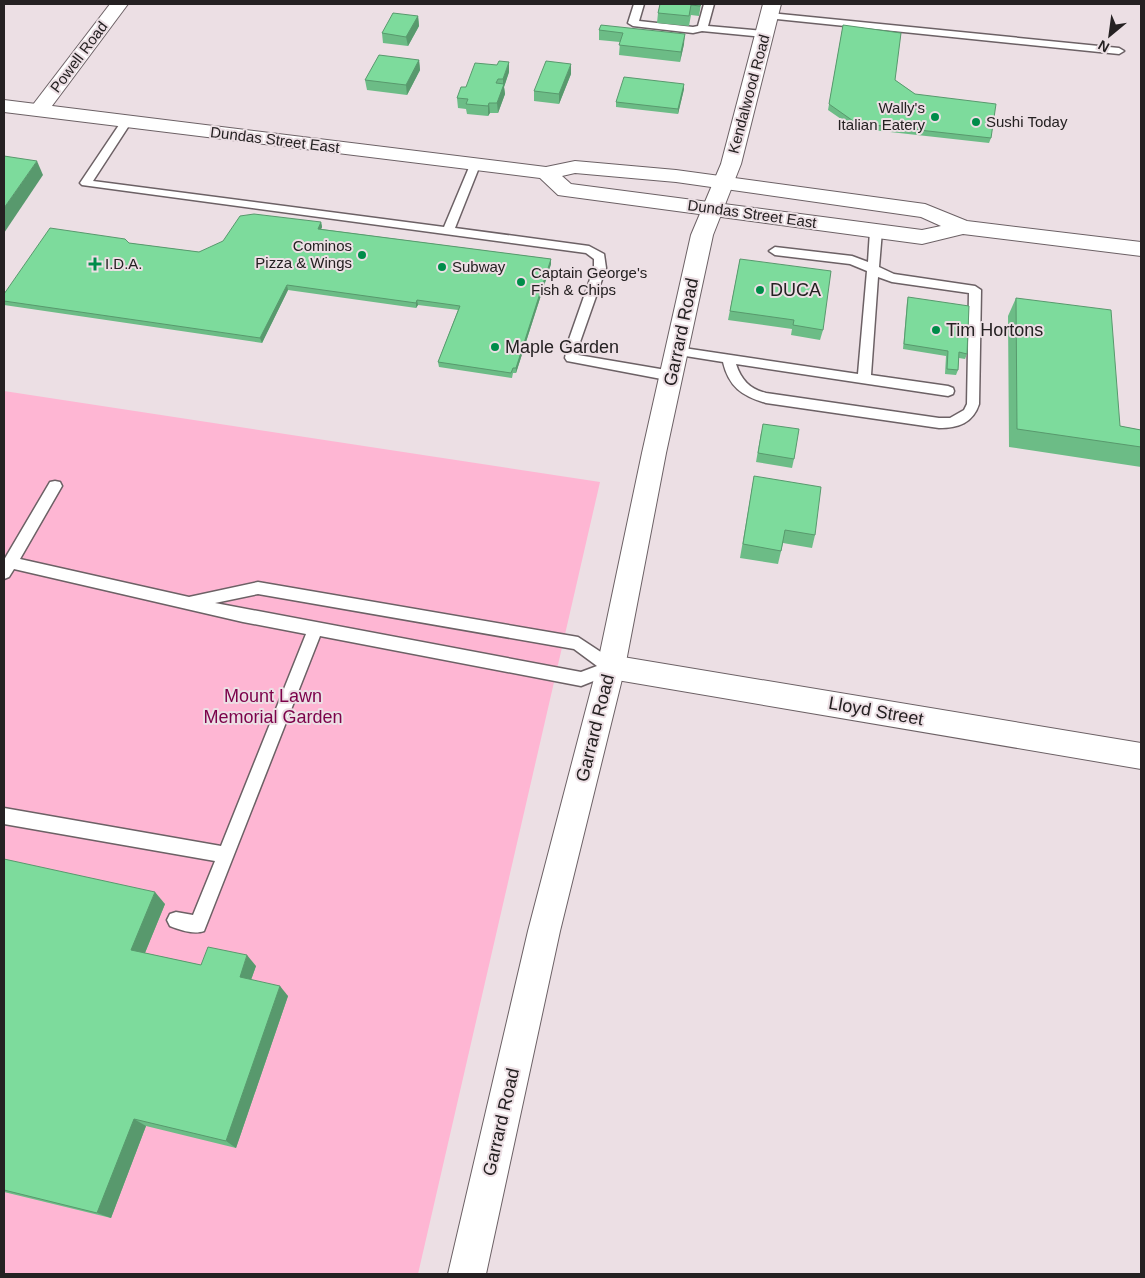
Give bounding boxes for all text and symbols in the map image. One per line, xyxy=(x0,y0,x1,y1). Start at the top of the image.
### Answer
north arrow xyxy=(1085,10,1135,60)
street label: Powell Road xyxy=(46,18,111,95)
street label: Kendalwood Road xyxy=(724,32,773,155)
text: N xyxy=(1095,37,1112,56)
place label: Wally's Italian Eatery xyxy=(837,99,925,133)
marker: Wally's Italian Eatery xyxy=(929,111,941,123)
place label: Sushi Today xyxy=(986,113,1068,130)
marker: Sushi Today xyxy=(970,116,982,128)
street label: Dundas Street East xyxy=(209,123,341,156)
street label: Dundas Street East xyxy=(686,196,818,231)
place label: Cominos Pizza & Wings xyxy=(255,237,352,271)
marker: Cominos Pizza & Wings xyxy=(356,249,368,261)
place label: I.D.A. xyxy=(105,255,143,272)
marker: I.D.A. xyxy=(89,258,101,270)
place label: Subway xyxy=(452,258,506,275)
marker: Subway xyxy=(436,261,448,273)
place label: Captain George's Fish & Chips xyxy=(531,264,647,298)
marker: Captain George's Fish & Chips xyxy=(515,276,527,288)
street label: Garrard Road xyxy=(660,276,702,388)
place label: DUCA xyxy=(770,280,821,300)
marker: DUCA xyxy=(754,284,766,296)
place label: Tim Hortons xyxy=(946,320,1043,340)
marker: Tim Hortons xyxy=(930,324,942,336)
place label: Maple Garden xyxy=(505,337,619,357)
marker: Maple Garden xyxy=(489,341,501,353)
street label: Garrard Road xyxy=(572,672,618,784)
park label: Mount Lawn Memorial Garden xyxy=(203,686,343,727)
street label: Lloyd Street xyxy=(827,693,925,729)
street label: Garrard Road xyxy=(479,1066,523,1178)

